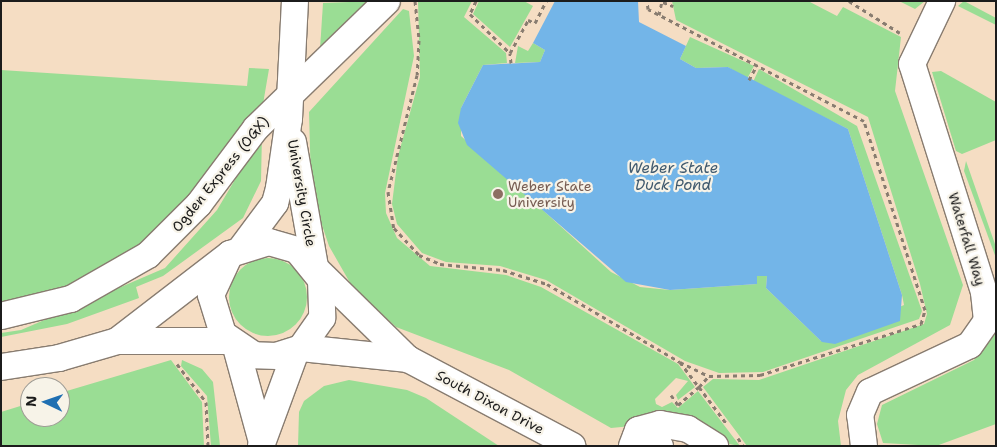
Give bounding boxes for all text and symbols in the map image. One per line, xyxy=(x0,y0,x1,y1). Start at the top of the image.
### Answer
street label: Ogden Express (OGX) xyxy=(168,113,272,235)
street label: University Circle xyxy=(284,138,320,248)
water label: Weber State Duck Pond xyxy=(628,159,718,194)
place label: Weber State University xyxy=(508,178,592,210)
marker: Weber State University xyxy=(492,188,504,200)
street label: Waterfall Way xyxy=(945,190,989,288)
street label: South Dixon Drive xyxy=(433,366,547,438)
north arrow xyxy=(20,377,70,427)
text: N xyxy=(22,395,40,407)

